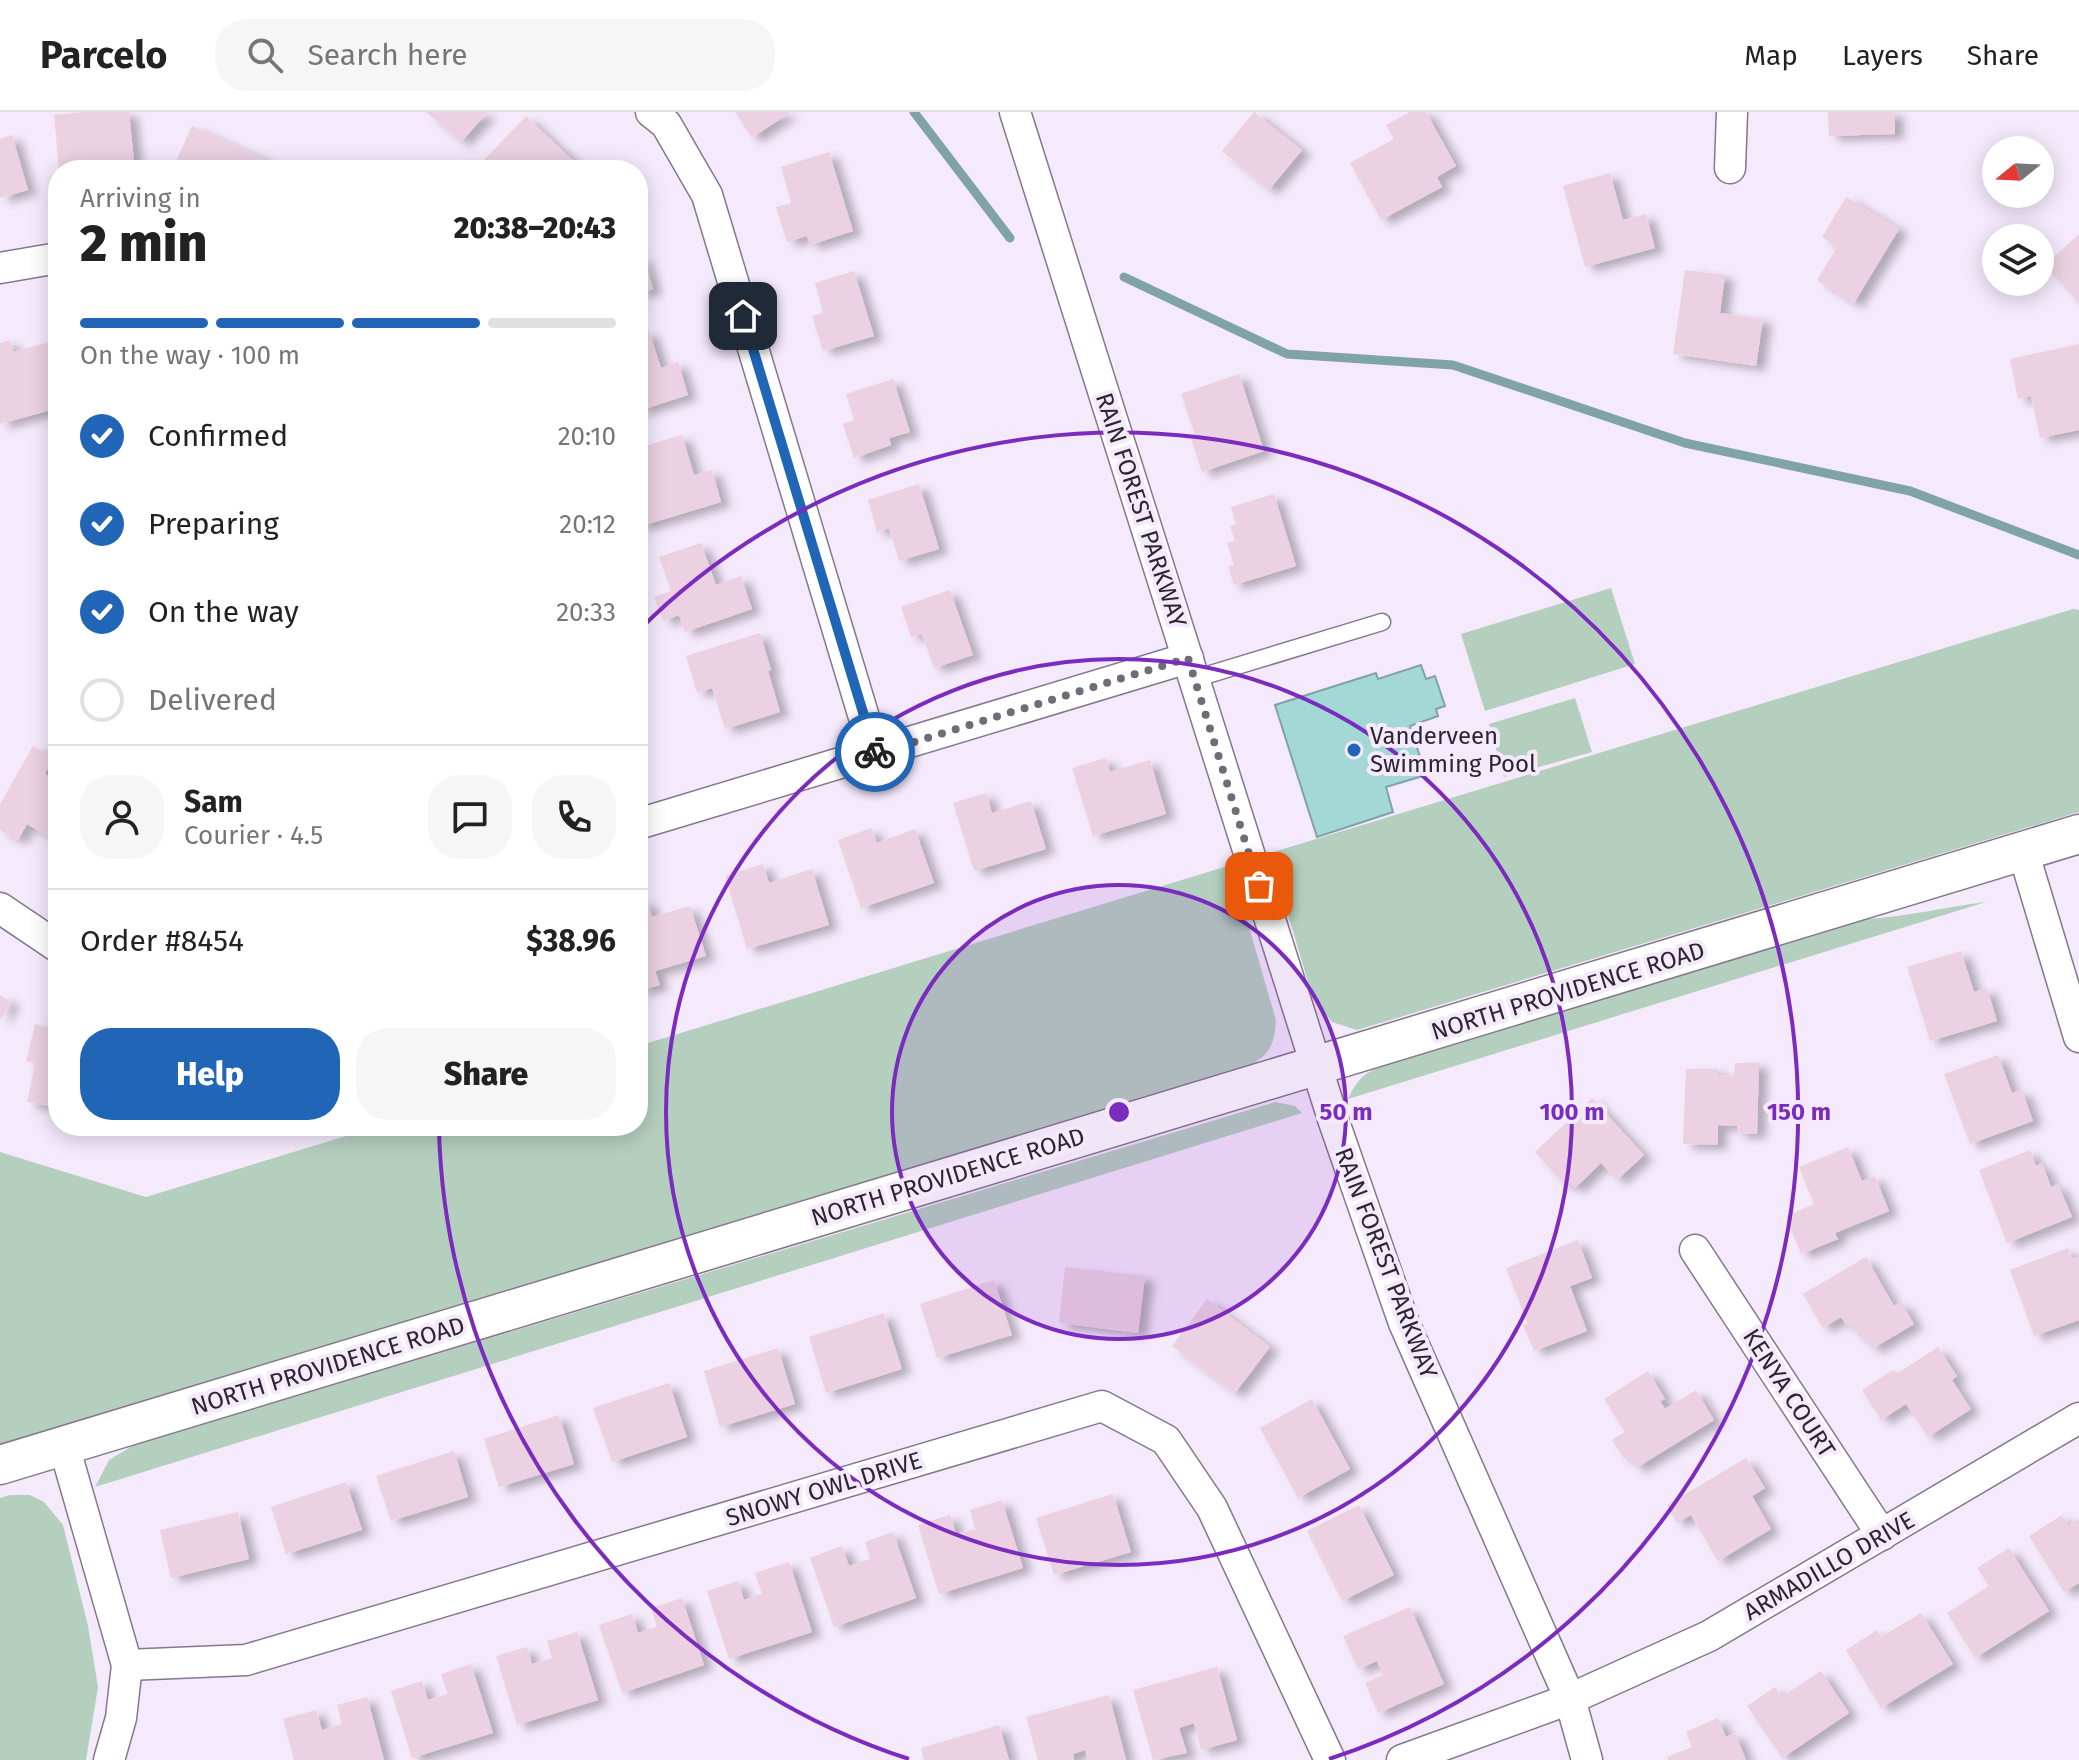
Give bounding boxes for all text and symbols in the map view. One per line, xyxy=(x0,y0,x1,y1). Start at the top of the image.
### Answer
search box xyxy=(215,19,775,91)
text: Parcelo xyxy=(40,32,167,78)
icon: search xyxy=(243,33,287,77)
text: Search here xyxy=(307,37,468,73)
text: Map xyxy=(1744,39,1798,72)
text: Layers xyxy=(1842,39,1923,72)
text: Share xyxy=(1967,39,2039,72)
north arrow xyxy=(1982,136,2054,208)
map controls xyxy=(1982,136,2054,296)
text: Arriving in xyxy=(80,183,201,214)
text: 20:38–20:43 xyxy=(454,210,616,246)
text: 2 min xyxy=(80,212,207,275)
button: layers xyxy=(1982,224,2054,296)
pin xyxy=(709,282,777,350)
icon: home xyxy=(721,294,765,338)
text: On the way · 100 m xyxy=(80,340,300,371)
street label: RAIN FOREST PARKWAY xyxy=(1090,389,1192,632)
icon: check xyxy=(80,414,124,458)
text: Confirmed xyxy=(148,418,288,454)
text: 20:10 xyxy=(558,421,616,452)
icon: check xyxy=(80,502,124,546)
text: Preparing xyxy=(148,506,279,542)
text: 20:12 xyxy=(559,509,616,540)
icon: check xyxy=(80,590,124,634)
text: On the way xyxy=(148,594,299,630)
text: 20:33 xyxy=(556,597,616,628)
text: Delivered xyxy=(148,682,277,718)
courier xyxy=(835,712,915,792)
place label: Vanderveen Swimming Pool xyxy=(1370,722,1536,778)
icon: bike xyxy=(853,730,897,774)
marker: Vanderveen Swimming Pool xyxy=(1345,741,1363,759)
button: person xyxy=(80,775,164,859)
button: chat xyxy=(428,775,512,859)
button: phone xyxy=(532,775,616,859)
text: Sam xyxy=(184,784,243,820)
text: Courier · 4.5 xyxy=(184,820,323,851)
pin xyxy=(1225,852,1293,920)
icon: bag xyxy=(1237,864,1281,908)
text: Order #8454 xyxy=(80,923,244,959)
text: $38.96 xyxy=(526,923,616,959)
street label: NORTH PROVIDENCE ROAD xyxy=(1428,936,1708,1046)
button: Help xyxy=(80,1028,340,1120)
button: Share xyxy=(356,1028,616,1120)
centre of rings xyxy=(1105,1098,1133,1126)
text: 50 m xyxy=(1320,1098,1372,1126)
text: 100 m xyxy=(1539,1098,1605,1126)
text: 150 m xyxy=(1767,1098,1831,1126)
street label: NORTH PROVIDENCE ROAD xyxy=(808,1122,1088,1232)
street label: RAIN FOREST PARKWAY xyxy=(1329,1144,1443,1383)
street label: NORTH PROVIDENCE ROAD xyxy=(188,1311,468,1421)
street label: KENYA COURT xyxy=(1737,1324,1841,1463)
street label: SNOWY OWL DRIVE xyxy=(723,1446,925,1532)
street label: ARMADILLO DRIVE xyxy=(1739,1506,1919,1626)

